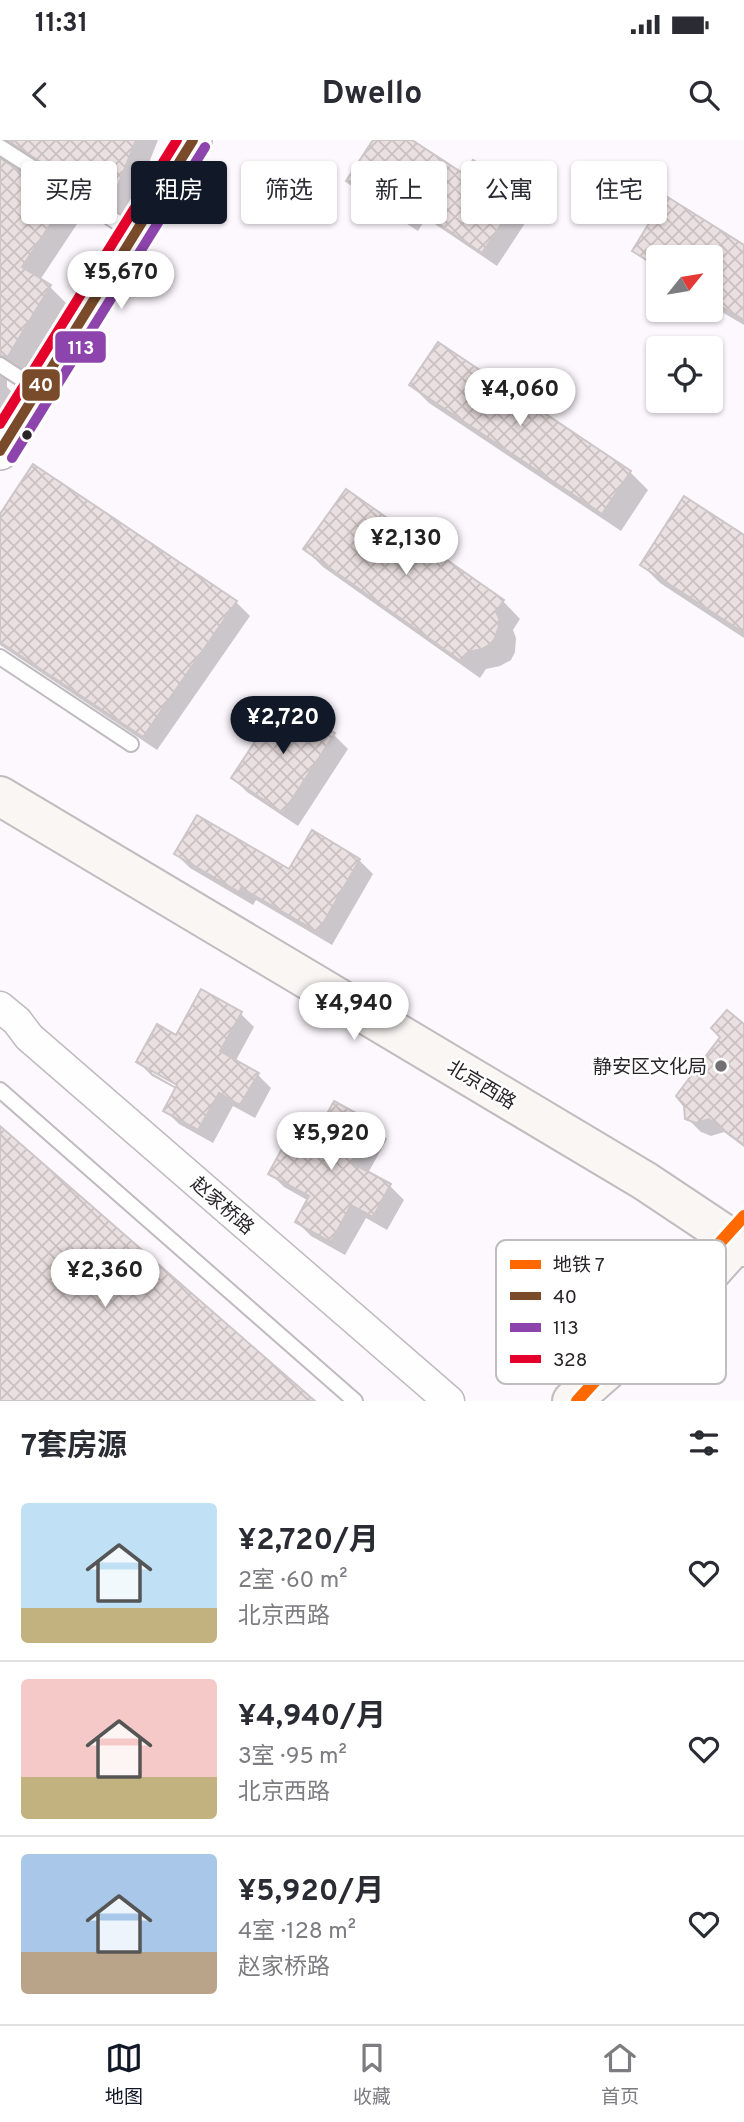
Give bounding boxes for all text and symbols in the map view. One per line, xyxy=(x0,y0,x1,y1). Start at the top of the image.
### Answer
text: 11:31 xyxy=(35,8,88,41)
text: Dwello xyxy=(322,75,422,115)
icon: back xyxy=(21,76,59,114)
icon: search xyxy=(685,76,723,114)
chip: 买房 xyxy=(21,161,117,224)
chip: 租房 xyxy=(131,161,227,224)
chip: 筛选 xyxy=(241,161,337,224)
chip: 新上 xyxy=(351,161,447,224)
chip: 公寓 xyxy=(461,161,557,224)
chip: 住宅 xyxy=(571,161,667,224)
north arrow xyxy=(646,245,723,322)
map controls xyxy=(646,245,723,413)
pin: ¥5,670 xyxy=(64,251,178,311)
text: ¥5,670 xyxy=(83,259,159,288)
line badge: 113 xyxy=(54,330,107,364)
button: locate xyxy=(646,336,723,413)
text: 113 xyxy=(68,337,94,361)
line badge: 40 xyxy=(21,368,61,402)
pin: ¥4,060 xyxy=(463,369,577,428)
text: 40 xyxy=(29,374,53,398)
text: ¥4,060 xyxy=(481,376,559,405)
unlabelled marker xyxy=(20,428,34,442)
pin: ¥2,130 xyxy=(349,518,463,577)
text: ¥2,130 xyxy=(370,525,442,554)
pin: ¥2,720 xyxy=(226,696,340,756)
text: ¥2,720 xyxy=(247,704,319,733)
pin: ¥4,940 xyxy=(297,982,411,1042)
text: ¥4,940 xyxy=(315,990,393,1019)
street label: 北京西路 xyxy=(442,1056,520,1116)
place label: 静安区文化局 xyxy=(593,1056,707,1080)
marker: 静安区文化局 xyxy=(713,1058,729,1074)
pin: ¥5,920 xyxy=(274,1112,388,1172)
text: ¥5,920 xyxy=(292,1120,370,1149)
street label: 赵家桥路 xyxy=(185,1173,258,1241)
legend xyxy=(496,1240,726,1384)
pin: ¥2,360 xyxy=(48,1250,162,1309)
text: 地铁 7 xyxy=(553,1254,605,1278)
text: ¥2,360 xyxy=(67,1257,143,1286)
text: 40 xyxy=(553,1286,577,1310)
text: 113 xyxy=(553,1317,579,1341)
text: 328 xyxy=(553,1349,587,1373)
icon: filters xyxy=(685,1424,723,1462)
text: 7套房源 xyxy=(21,1429,127,1466)
text: ¥2,720/月 xyxy=(238,1523,379,1560)
icon: home xyxy=(77,1531,161,1615)
icon: heart xyxy=(685,1554,723,1592)
text: 2室 · 60 m² xyxy=(238,1567,348,1596)
text: 北京西路 xyxy=(238,1603,330,1632)
text: ¥4,940/月 xyxy=(238,1699,386,1736)
icon: home xyxy=(77,1707,161,1791)
icon: heart xyxy=(685,1730,723,1768)
text: 3室 · 95 m² xyxy=(238,1743,347,1772)
text: 北京西路 xyxy=(238,1779,330,1808)
text: ¥5,920/月 xyxy=(238,1874,384,1911)
icon: home xyxy=(77,1882,161,1966)
icon: heart xyxy=(685,1905,723,1943)
text: 4室 · 128 m² xyxy=(238,1918,356,1947)
text: 赵家桥路 xyxy=(238,1954,330,1983)
tab: 地图 xyxy=(105,2039,143,2110)
tab: 收藏 xyxy=(353,2039,391,2110)
tab: 首页 xyxy=(601,2039,639,2110)

